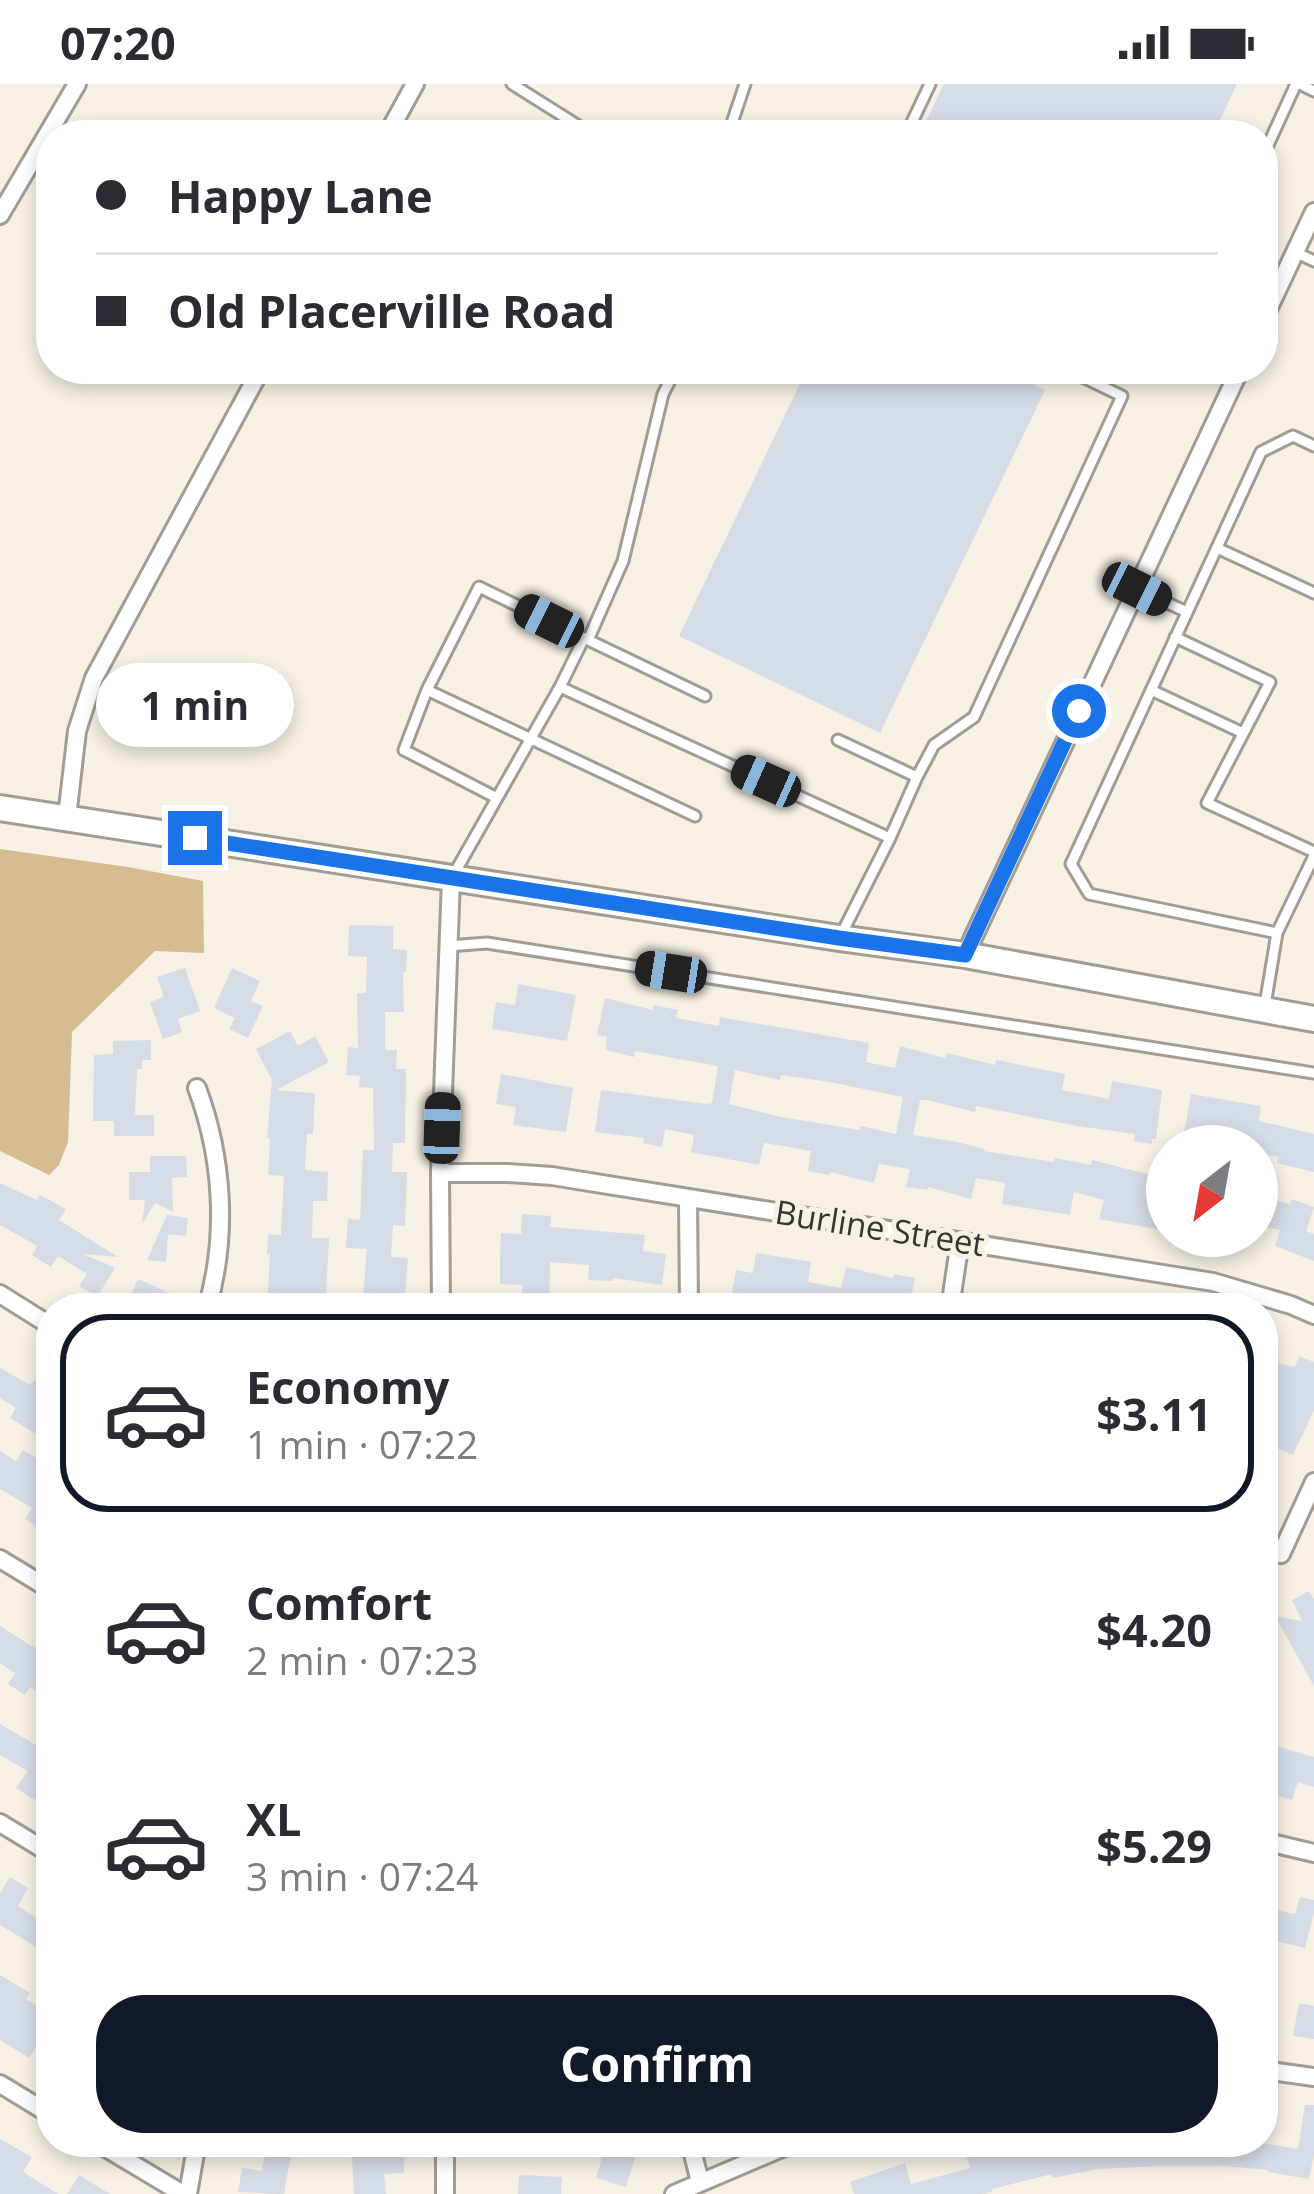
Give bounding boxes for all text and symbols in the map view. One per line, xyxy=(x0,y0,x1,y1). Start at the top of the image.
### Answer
text: 07:20 xyxy=(60,12,176,73)
text: Happy Lane xyxy=(168,165,433,226)
text: Old Placerville Road xyxy=(168,280,615,341)
car xyxy=(1097,557,1177,621)
car xyxy=(509,589,589,653)
callout: 1 min xyxy=(96,664,294,748)
text: 1 min xyxy=(141,678,249,731)
route start xyxy=(1052,684,1106,738)
car xyxy=(726,750,806,812)
route end xyxy=(168,811,222,865)
car xyxy=(633,949,709,995)
car xyxy=(423,1091,461,1165)
north arrow xyxy=(1146,1125,1278,1257)
map controls xyxy=(1146,1125,1278,1257)
street label: Burline Street xyxy=(772,1189,988,1266)
text: Economy xyxy=(246,1356,449,1417)
icon: car xyxy=(102,1359,210,1467)
text: $3.11 xyxy=(1096,1383,1212,1444)
text: 1 min · 07:22 xyxy=(246,1417,478,1470)
text: Comfort xyxy=(246,1572,432,1633)
icon: car xyxy=(102,1575,210,1683)
text: $4.20 xyxy=(1096,1599,1212,1660)
text: 2 min · 07:23 xyxy=(246,1633,478,1686)
text: XL xyxy=(246,1788,301,1849)
icon: car xyxy=(102,1791,210,1899)
text: $5.29 xyxy=(1096,1815,1212,1876)
text: 3 min · 07:24 xyxy=(246,1849,478,1902)
button: Confirm xyxy=(96,1995,1218,2133)

